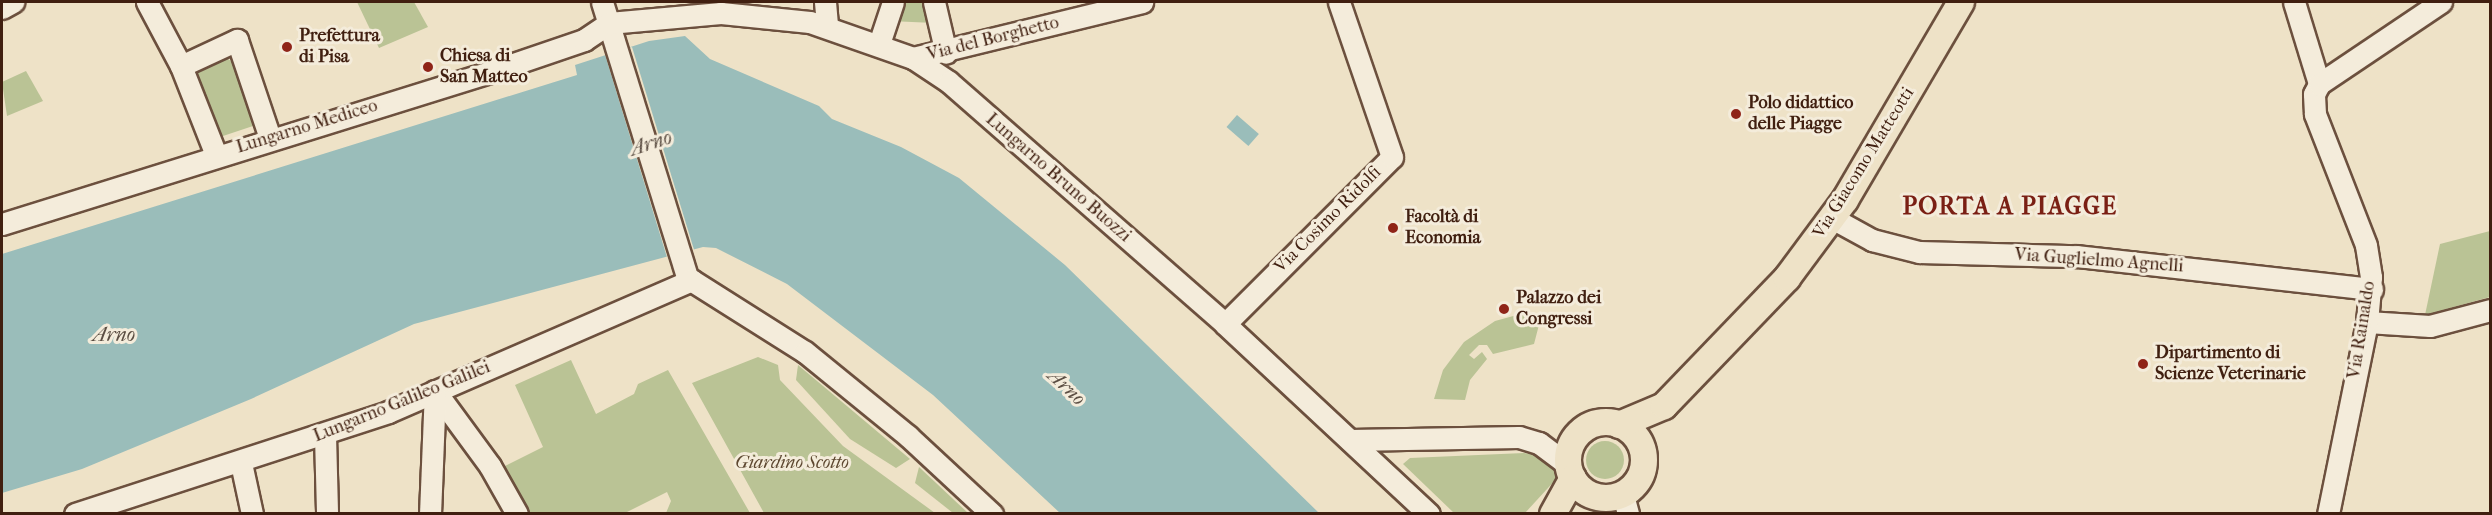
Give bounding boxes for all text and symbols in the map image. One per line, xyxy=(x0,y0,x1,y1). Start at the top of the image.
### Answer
street label: Via del Borghetto xyxy=(925,12,1061,66)
place label: Prefettura di Pisa xyxy=(299,26,380,68)
marker: Prefettura di Pisa xyxy=(280,40,294,54)
place label: Chiesa di San Matteo xyxy=(440,46,528,88)
marker: Chiesa di San Matteo xyxy=(421,60,435,74)
street label: Via Giacomo Matteotti xyxy=(1809,83,1919,243)
place label: Polo didattico delle Piagge xyxy=(1748,93,1854,136)
street label: Lungarno Mediceo xyxy=(234,95,380,159)
marker: Polo didattico delle Piagge xyxy=(1729,107,1743,121)
street label: Lungarno Bruno Buozzi xyxy=(981,109,1135,247)
water label: Arno xyxy=(627,125,675,161)
street label: Via Cosimo Ridolfi xyxy=(1270,162,1386,278)
district label: PORTA A PIAGGE xyxy=(1902,193,2118,221)
place label: Facoltà di Economia xyxy=(1405,207,1481,250)
marker: Facoltà di Economia xyxy=(1386,221,1400,235)
street label: Via Guglielmo Agnelli xyxy=(2014,244,2184,278)
street label: Via Rainaldo xyxy=(2344,280,2380,380)
place label: Palazzo dei Congressi xyxy=(1516,288,1601,330)
marker: Palazzo dei Congressi xyxy=(1497,302,1511,316)
water label: Arno xyxy=(93,322,135,346)
place label: Dipartimento di Scienze Veterinarie xyxy=(2155,343,2306,386)
street label: Lungarno Galileo Galilei xyxy=(310,357,494,447)
marker: Dipartimento di Scienze Veterinarie xyxy=(2136,357,2150,371)
water label: Arno xyxy=(1043,364,1091,410)
park label: Giardino Scotto xyxy=(735,452,849,474)

